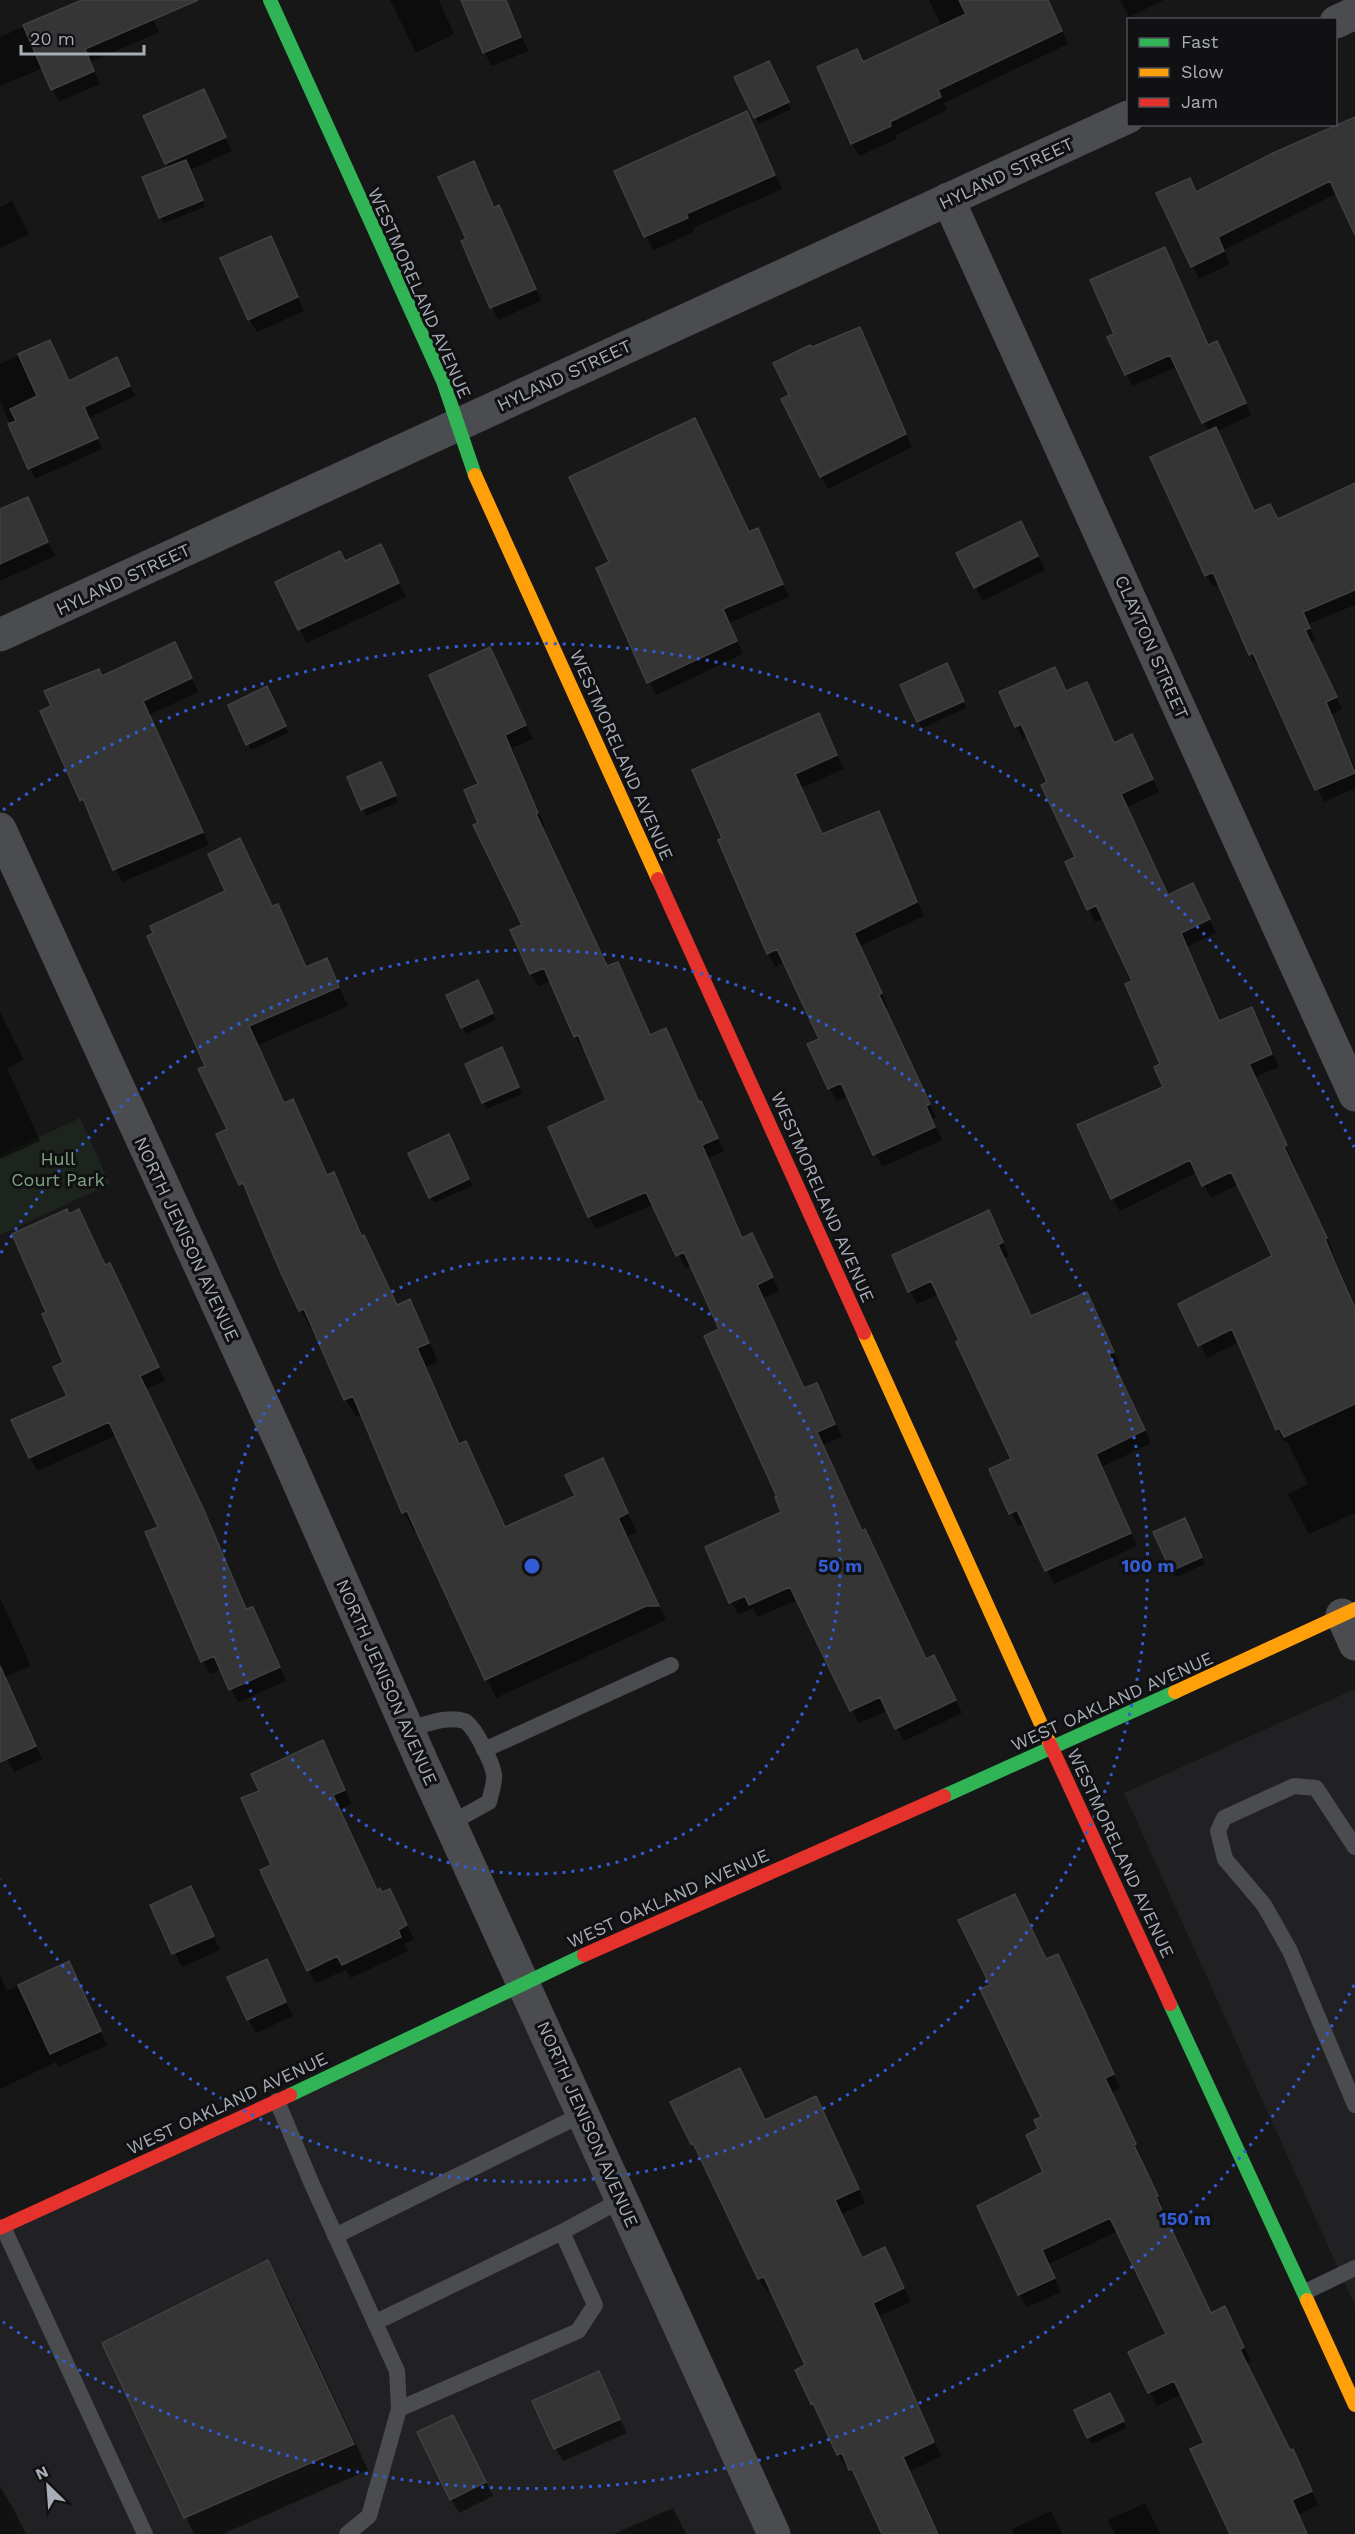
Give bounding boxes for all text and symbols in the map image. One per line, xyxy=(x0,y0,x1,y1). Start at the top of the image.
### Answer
scale bar xyxy=(21,18,144,56)
legend xyxy=(1127,18,1337,126)
text: 20 m xyxy=(30,28,75,49)
text: Fast xyxy=(1181,31,1219,52)
text: Slow xyxy=(1181,61,1224,82)
text: Jam xyxy=(1181,91,1218,112)
street label: HYLAND STREET xyxy=(935,133,1077,213)
street label: WESTMORELAND AVENUE xyxy=(364,184,476,402)
street label: HYLAND STREET xyxy=(493,335,635,415)
street label: HYLAND STREET xyxy=(52,539,194,619)
street label: CLAYTON STREET xyxy=(1111,572,1193,722)
street label: WESTMORELAND AVENUE xyxy=(566,646,678,864)
street label: WESTMORELAND AVENUE xyxy=(767,1088,879,1306)
street label: NORTH JENISON AVENUE xyxy=(130,1133,244,1345)
park label: Hull Court Park xyxy=(11,1148,105,1190)
text: 50 m xyxy=(818,1555,862,1576)
text: 100 m xyxy=(1121,1555,1175,1576)
centre of rings xyxy=(522,1556,542,1576)
street label: NORTH JENISON AVENUE xyxy=(332,1576,442,1788)
street label: WEST OAKLAND AVENUE xyxy=(1008,1647,1216,1755)
street label: WESTMORELAND AVENUE xyxy=(1063,1745,1179,1961)
street label: WEST OAKLAND AVENUE xyxy=(564,1844,772,1952)
street label: NORTH JENISON AVENUE xyxy=(533,2018,643,2230)
street label: WEST OAKLAND AVENUE xyxy=(123,2047,331,2159)
text: 150 m xyxy=(1159,2208,1211,2229)
north arrow xyxy=(18,2456,78,2516)
text: N xyxy=(32,2462,51,2484)

